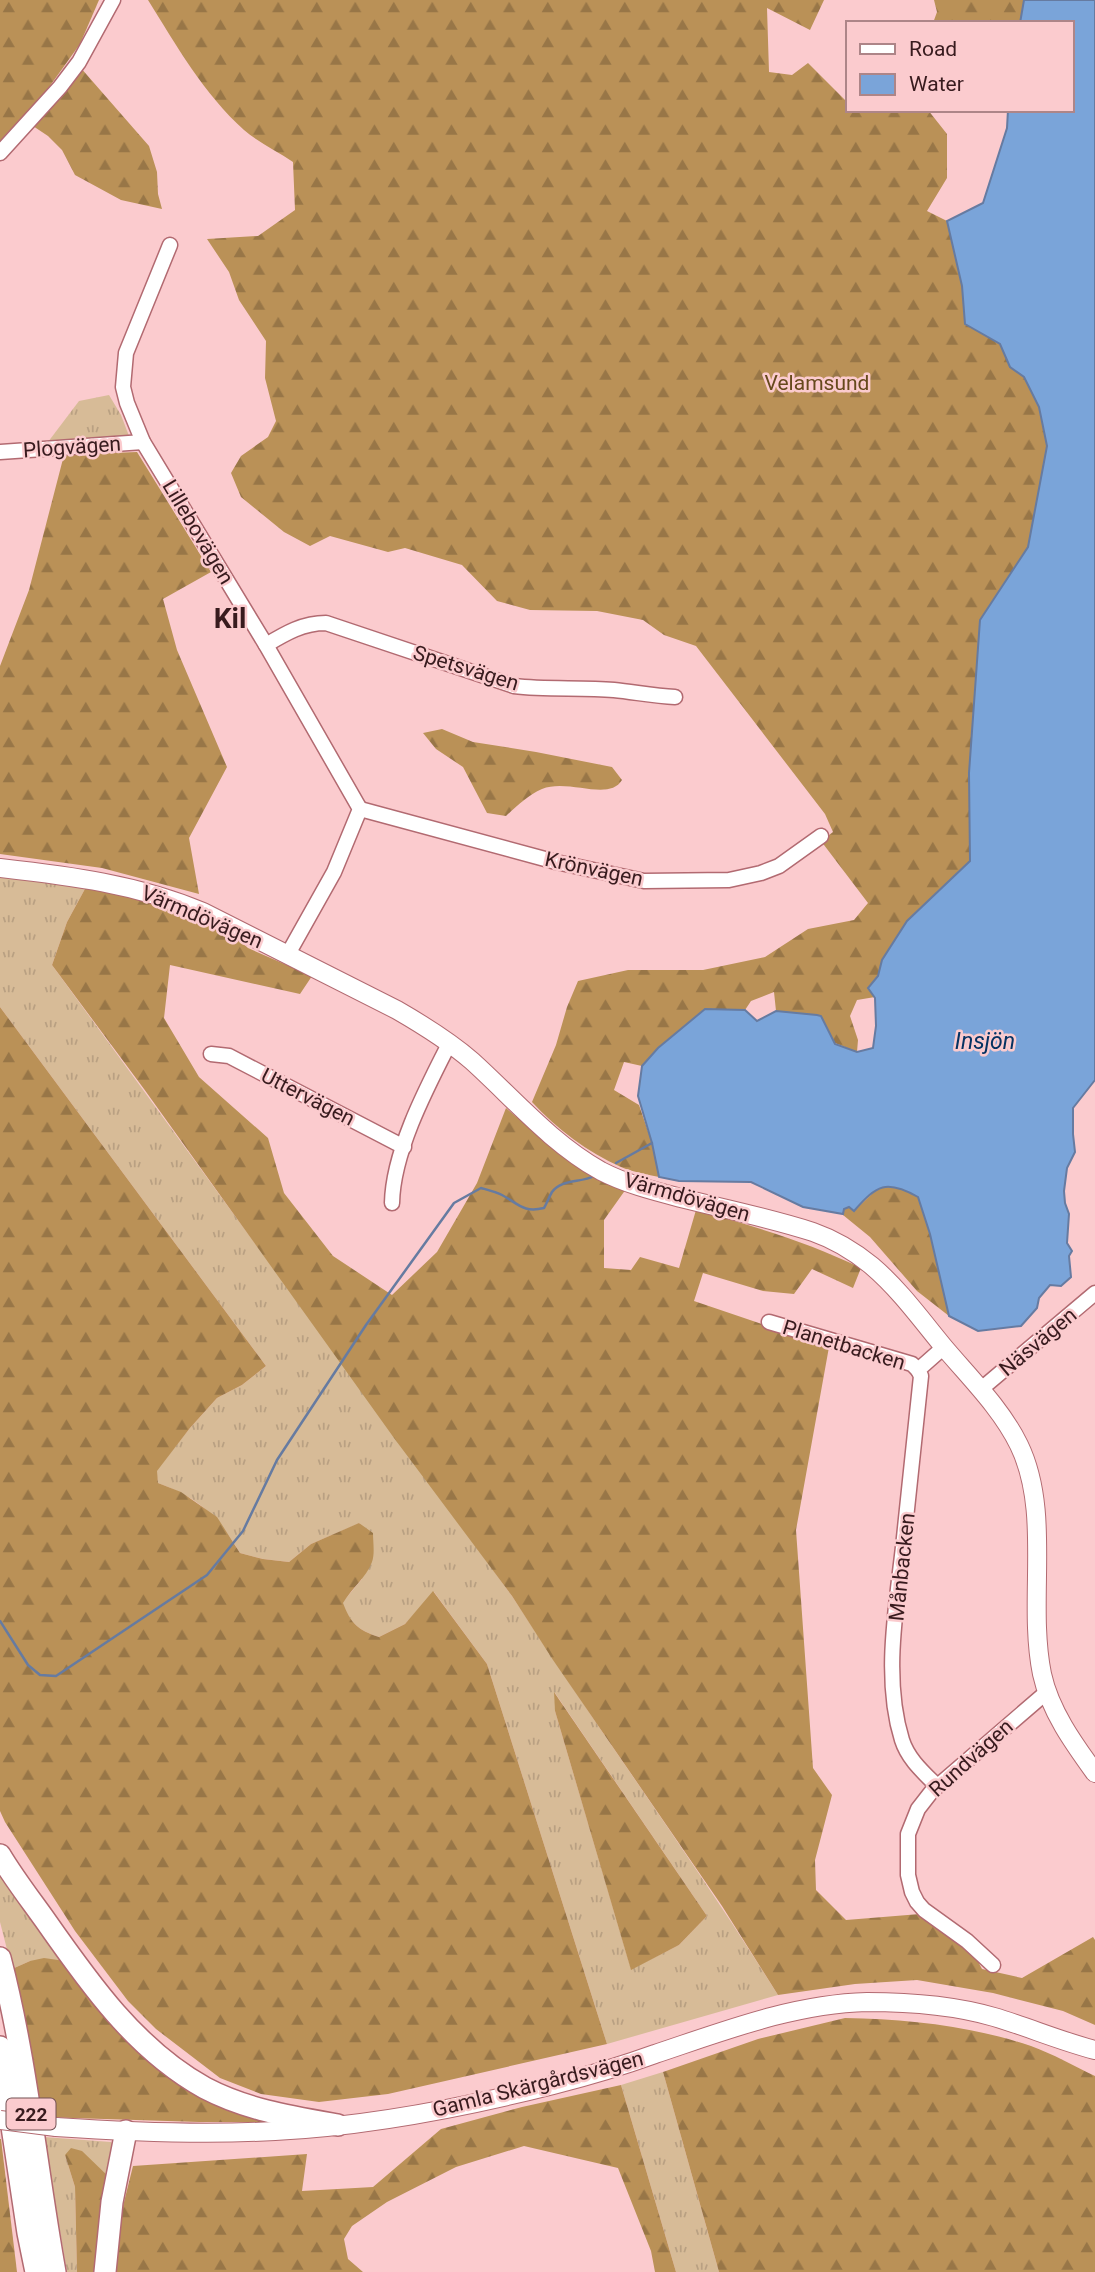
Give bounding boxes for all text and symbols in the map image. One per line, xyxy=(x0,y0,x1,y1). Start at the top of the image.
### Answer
legend xyxy=(846,21,1074,112)
text: Road xyxy=(909,37,957,61)
text: Water xyxy=(909,72,964,96)
park label: Velamsund xyxy=(765,371,869,395)
street label: Plogvägen xyxy=(22,432,122,462)
street label: Lillebovägen xyxy=(157,476,239,588)
district label: Kil xyxy=(214,602,246,635)
street label: Spetsvägen xyxy=(410,641,522,695)
street label: Krönvägen xyxy=(543,847,645,891)
street label: Värmdövägen xyxy=(138,881,266,953)
water label: Insjön xyxy=(955,1028,1015,1055)
street label: Uttervägen xyxy=(257,1063,359,1131)
street label: Värmdövägen xyxy=(621,1168,753,1226)
street label: Näsvägen xyxy=(995,1303,1081,1381)
street label: Planetbacken xyxy=(780,1315,908,1375)
street label: Månbacken xyxy=(884,1512,920,1622)
street label: Rundvägen xyxy=(924,1714,1018,1802)
street label: Gamla Skärgårdsvägen xyxy=(430,2046,646,2122)
road number: 222 xyxy=(7,2098,56,2130)

